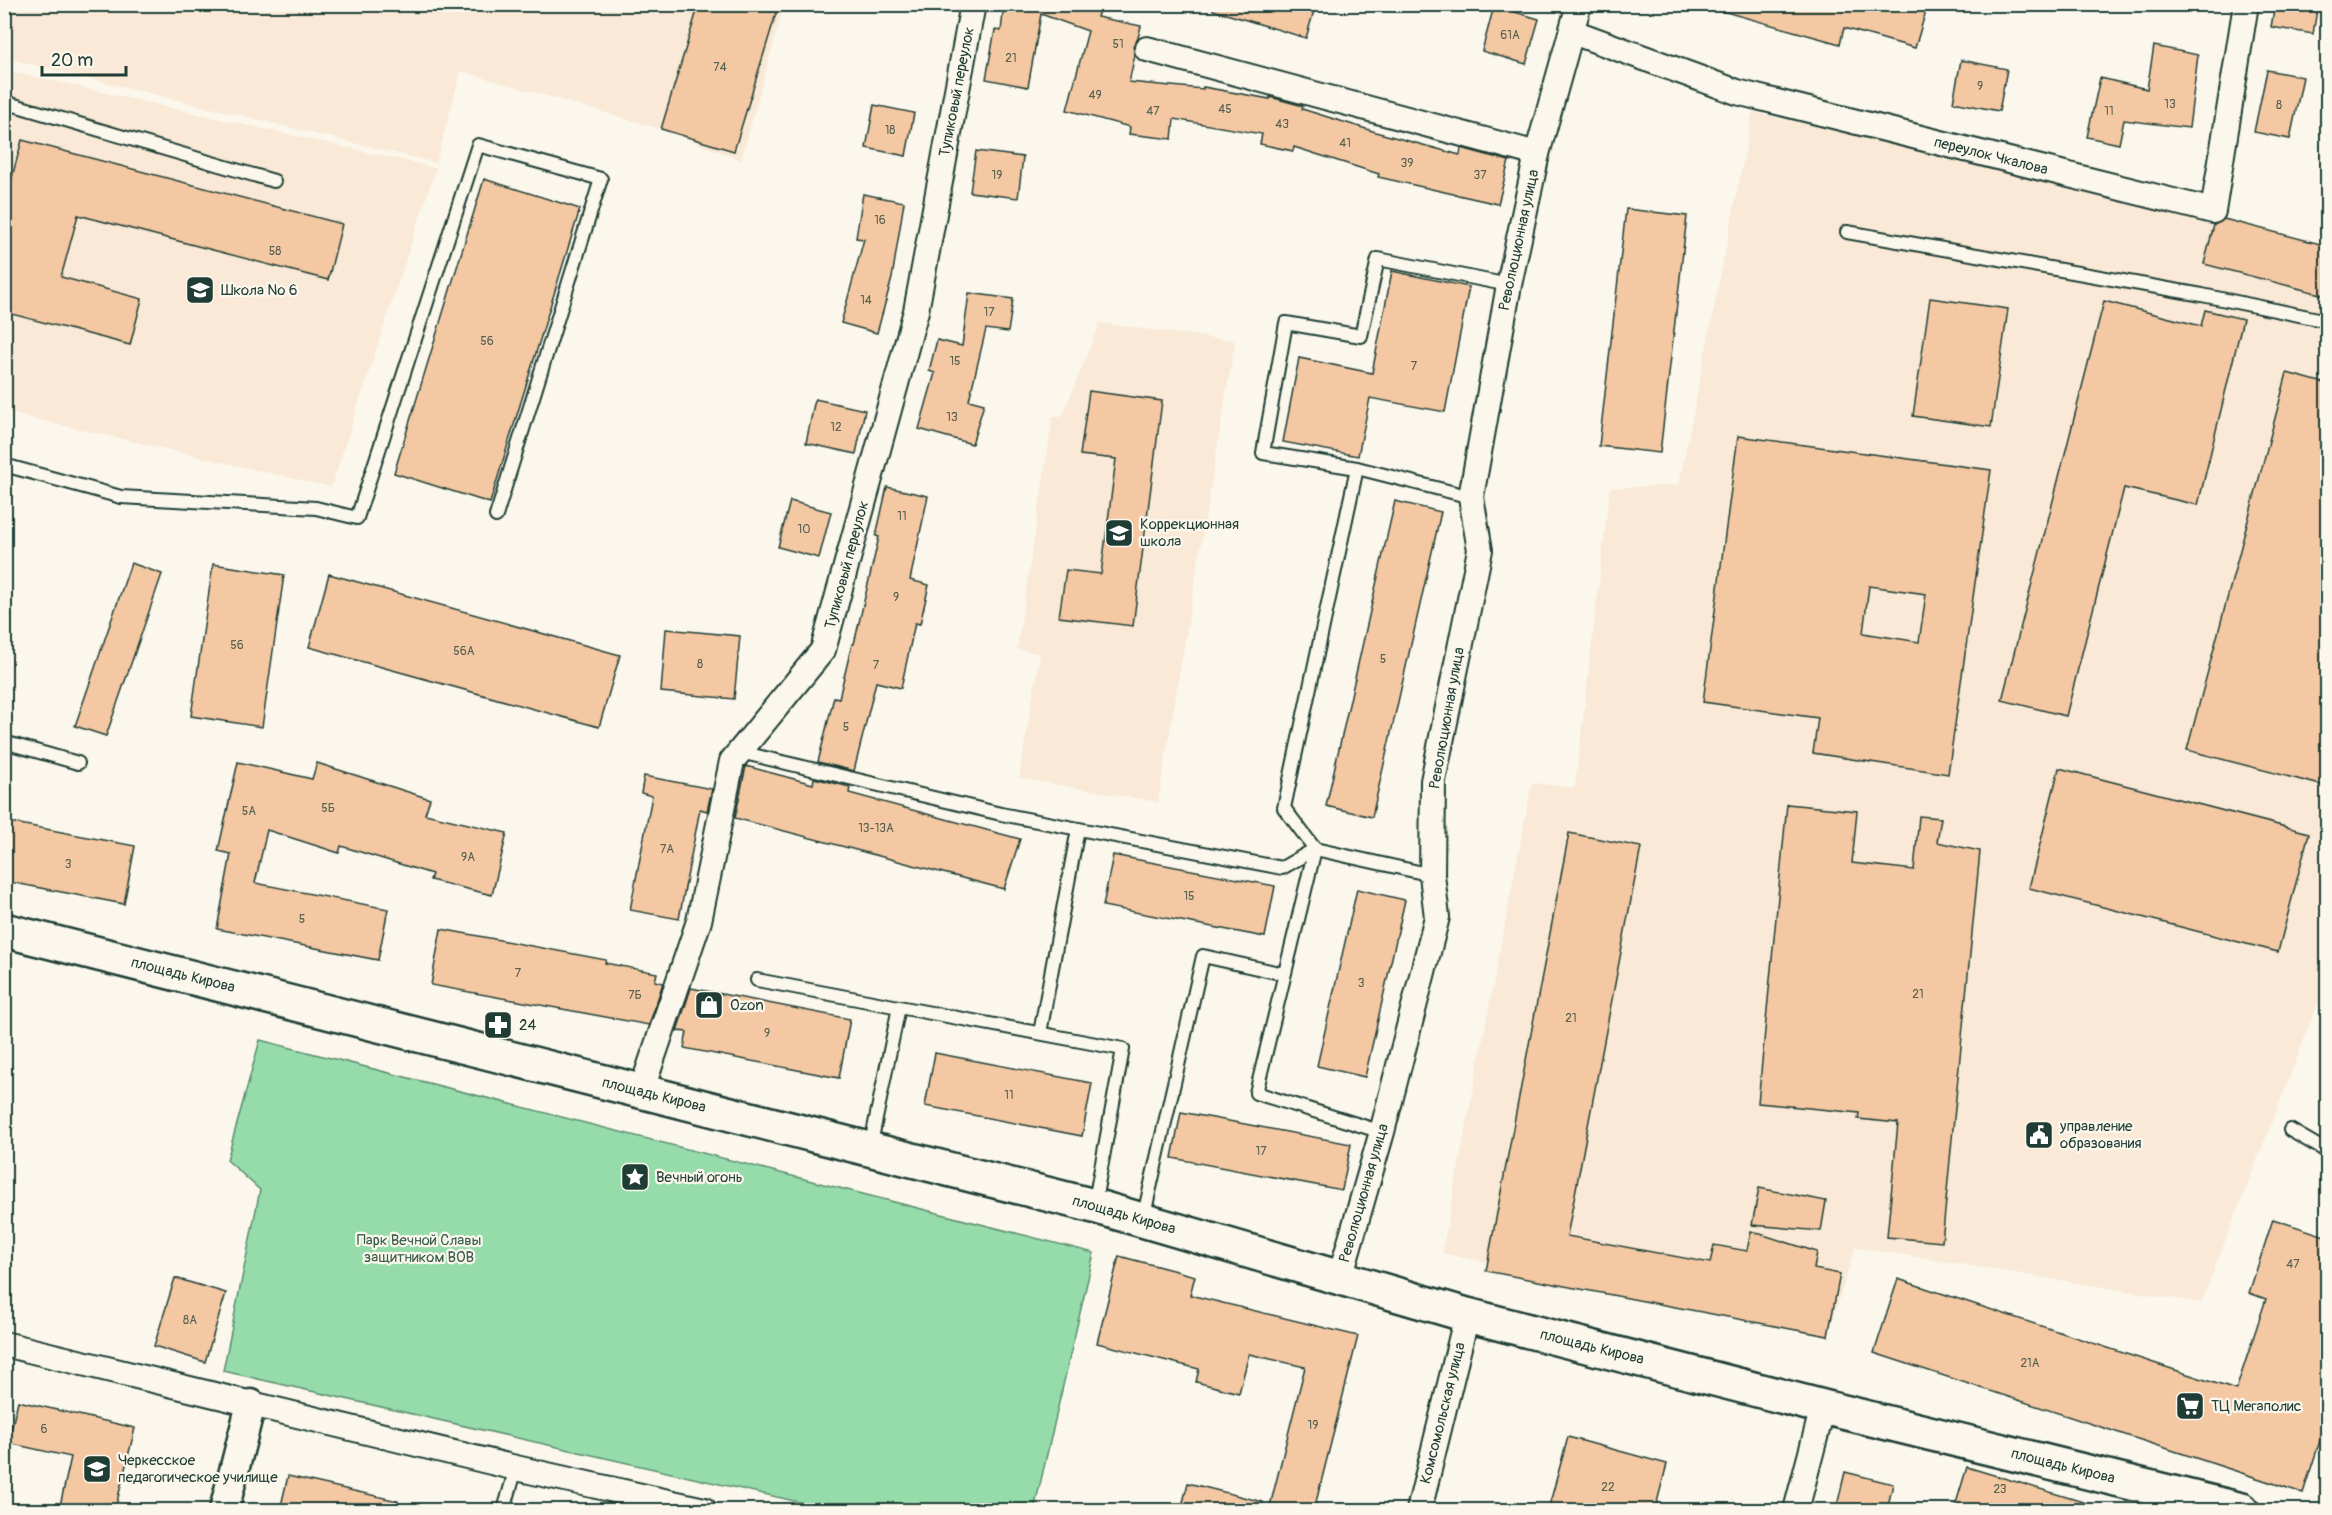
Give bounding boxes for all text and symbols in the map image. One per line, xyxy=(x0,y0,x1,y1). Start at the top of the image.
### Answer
street label: Тупиковый переулок xyxy=(935,25,979,159)
house number: 61А xyxy=(1500,28,1520,43)
house number: 51 xyxy=(1112,37,1124,52)
scale bar xyxy=(42,39,126,77)
text: 20 m xyxy=(51,49,93,72)
house number: 21 xyxy=(1005,51,1017,66)
house number: 74 xyxy=(713,60,727,75)
house number: 9 xyxy=(1977,79,1983,94)
house number: 49 xyxy=(1088,88,1102,103)
house number: 13 xyxy=(2164,97,2176,112)
house number: 8 xyxy=(2276,98,2282,113)
house number: 45 xyxy=(1218,102,1232,117)
house number: 47 xyxy=(1146,104,1160,119)
house number: 11 xyxy=(2104,104,2114,119)
house number: 43 xyxy=(1275,117,1289,132)
house number: 18 xyxy=(885,123,895,138)
street label: переулок Чкалова xyxy=(1932,133,2050,179)
house number: 41 xyxy=(1339,136,1351,151)
house number: 39 xyxy=(1401,156,1413,171)
house number: 19 xyxy=(992,168,1002,183)
house number: 37 xyxy=(1473,168,1487,183)
street label: Революционная улица xyxy=(1495,168,1543,312)
house number: 16 xyxy=(874,213,886,228)
house number: 58 xyxy=(269,244,281,259)
school or university icon: Школа № 6 xyxy=(184,274,216,306)
place label: Школа № 6 xyxy=(221,281,297,300)
house number: 14 xyxy=(860,293,872,308)
house number: 17 xyxy=(983,305,995,320)
house number: 56 xyxy=(480,334,494,349)
house number: 15 xyxy=(949,354,961,369)
house number: 7 xyxy=(1411,359,1418,374)
house number: 13 xyxy=(946,410,958,425)
house number: 12 xyxy=(830,420,842,435)
street label: Тупиковый переулок xyxy=(821,499,873,631)
house number: 11 xyxy=(897,509,907,524)
place label: Коррекционная школа xyxy=(1140,515,1239,551)
school or university icon: Коррекционная школа xyxy=(1103,517,1135,549)
house number: 10 xyxy=(798,522,810,537)
house number: 9 xyxy=(893,590,899,605)
house number: 56 xyxy=(230,638,244,653)
house number: 56А xyxy=(453,644,475,659)
street label: Революционная улица xyxy=(1425,646,1469,790)
house number: 5 xyxy=(1380,652,1386,667)
house number: 8 xyxy=(697,657,703,672)
house number: 7 xyxy=(873,658,880,673)
house number: 5 xyxy=(843,720,849,735)
house number: 5Б xyxy=(321,801,335,816)
house number: 5А xyxy=(242,804,256,819)
house number: 13-13А xyxy=(858,821,894,836)
house number: 7А xyxy=(660,842,674,857)
house number: 9А xyxy=(461,850,475,865)
house number: 3 xyxy=(65,857,72,872)
house number: 15 xyxy=(1183,889,1195,904)
house number: 5 xyxy=(299,912,305,927)
street label: площадь Кирова xyxy=(129,953,237,997)
house number: 7 xyxy=(515,966,522,981)
house number: 3 xyxy=(1358,976,1365,991)
house number: 21 xyxy=(1912,987,1924,1002)
house number: 7Б xyxy=(628,988,642,1003)
shop icon: Ozon xyxy=(693,989,725,1021)
place label: Ozon xyxy=(730,996,764,1015)
pharmacy icon: 24 xyxy=(482,1009,514,1041)
house number: 21 xyxy=(1565,1011,1577,1026)
place label: 24 xyxy=(519,1016,536,1035)
house number: 9 xyxy=(764,1026,770,1041)
street label: площадь Кирова xyxy=(600,1073,708,1117)
house number: 11 xyxy=(1004,1088,1014,1103)
place label: управление образования xyxy=(2059,1117,2142,1153)
public building icon: управление образования xyxy=(2023,1119,2055,1151)
street label: Революционная улица xyxy=(1335,1121,1393,1265)
house number: 17 xyxy=(1255,1144,1267,1159)
place icon: Вечный огонь xyxy=(619,1161,651,1193)
place label: Вечный огонь xyxy=(656,1168,743,1187)
street label: площадь Кирова xyxy=(1070,1191,1178,1239)
park label: Парк Вечной Славы защитником ВОВ xyxy=(357,1231,481,1267)
house number: 47 xyxy=(2286,1257,2300,1272)
house number: 8А xyxy=(183,1313,197,1328)
street label: площадь Кирова xyxy=(1538,1325,1646,1369)
street label: Комсомольская улица xyxy=(1416,1340,1470,1486)
house number: 21А xyxy=(2020,1356,2040,1371)
supermarket icon: ТЦ Мегаполис xyxy=(2174,1390,2206,1422)
place label: ТЦ Мегаполис xyxy=(2211,1397,2302,1416)
house number: 19 xyxy=(1308,1418,1318,1433)
house number: 6 xyxy=(41,1422,48,1437)
street label: площадь Кирова xyxy=(2009,1444,2117,1488)
place label: Черкесское педагогическое училище xyxy=(118,1451,278,1487)
school or university icon: Черкесское педагогическое училище xyxy=(81,1453,113,1485)
house number: 22 xyxy=(1601,1480,1615,1495)
house number: 23 xyxy=(1993,1482,2007,1497)

